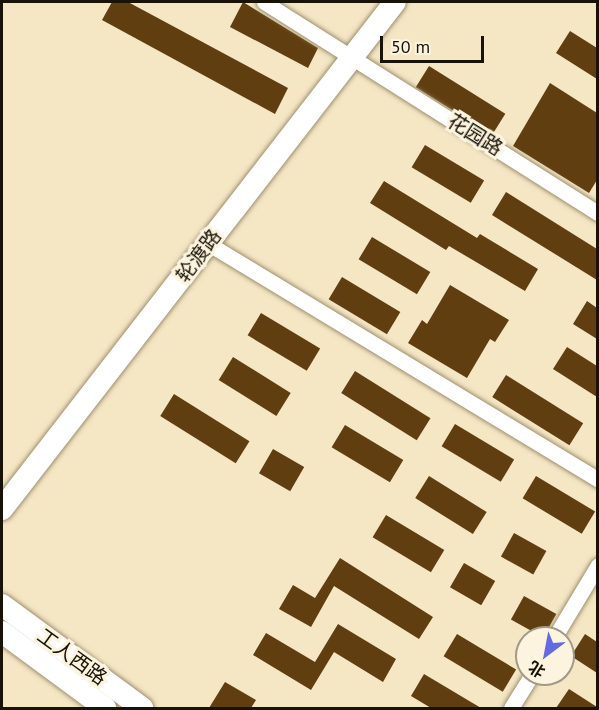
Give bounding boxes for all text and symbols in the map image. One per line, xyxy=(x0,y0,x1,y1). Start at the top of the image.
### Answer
scale bar xyxy=(383,24,486,62)
text: 50 m xyxy=(391,35,430,58)
street label: 花园路 xyxy=(443,109,507,161)
street label: 轮渡路 xyxy=(171,225,227,287)
street label: 工人西路 xyxy=(33,624,111,690)
north arrow xyxy=(515,626,575,686)
text: 北 xyxy=(524,657,549,682)

